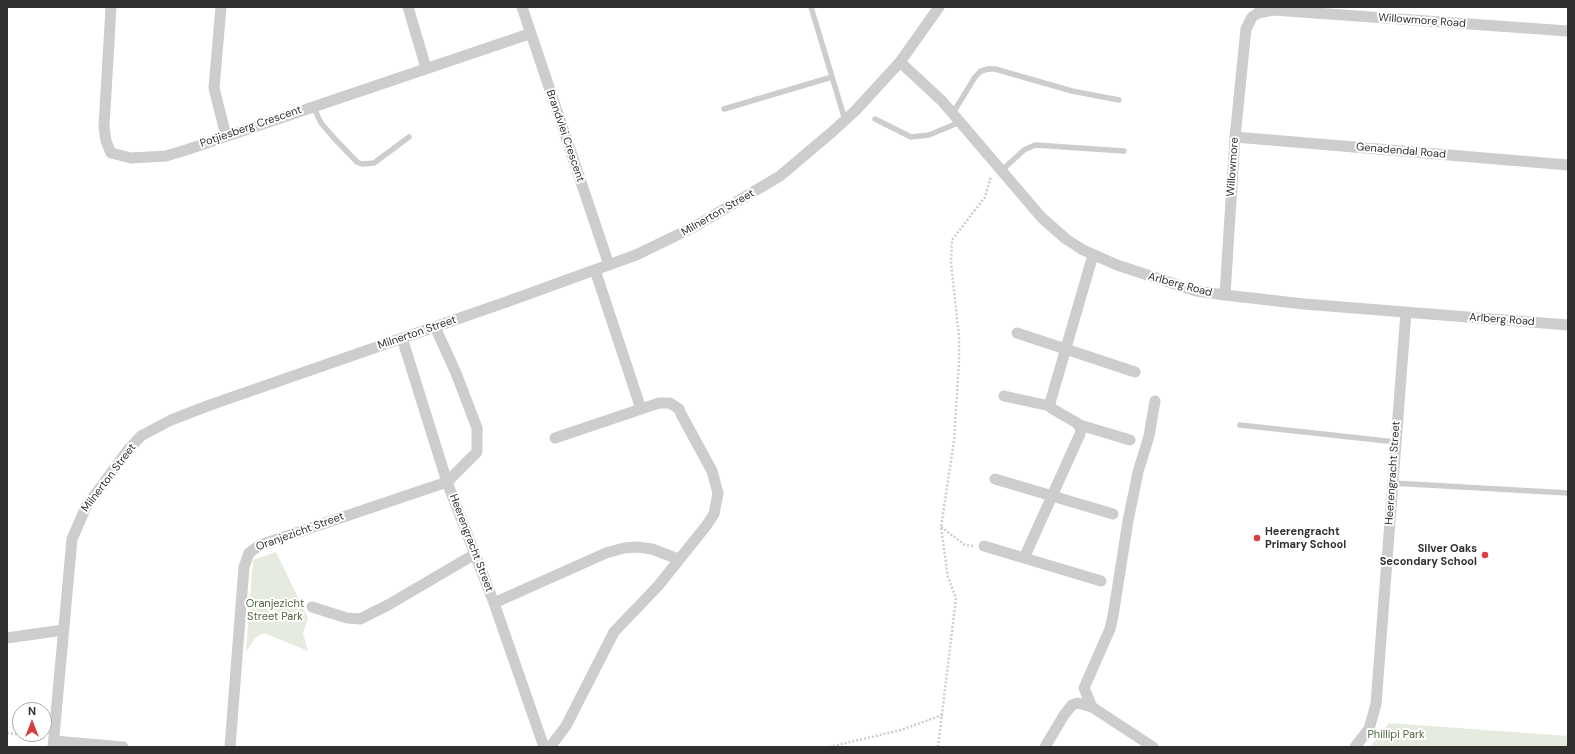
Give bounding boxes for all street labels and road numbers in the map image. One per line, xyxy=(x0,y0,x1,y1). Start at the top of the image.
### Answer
street label: Willowmore Road xyxy=(1378,11,1466,31)
street label: Brandvlei Crescent xyxy=(543,88,587,184)
street label: Potjiesberg Crescent xyxy=(198,103,304,151)
street label: Willowmore xyxy=(1224,137,1242,197)
street label: Genadendal Road xyxy=(1355,140,1447,162)
street label: Milnerton Street xyxy=(679,187,757,239)
street label: Arlberg Road xyxy=(1147,270,1213,300)
street label: Arlberg Road xyxy=(1469,311,1535,329)
street label: Milnerton Street xyxy=(376,313,458,353)
street label: Heerengracht Street xyxy=(1383,421,1403,525)
street label: Milnerton Street xyxy=(79,441,139,515)
street label: Heerengracht Street xyxy=(446,492,496,594)
street label: Oranjezicht Street xyxy=(254,510,346,554)

